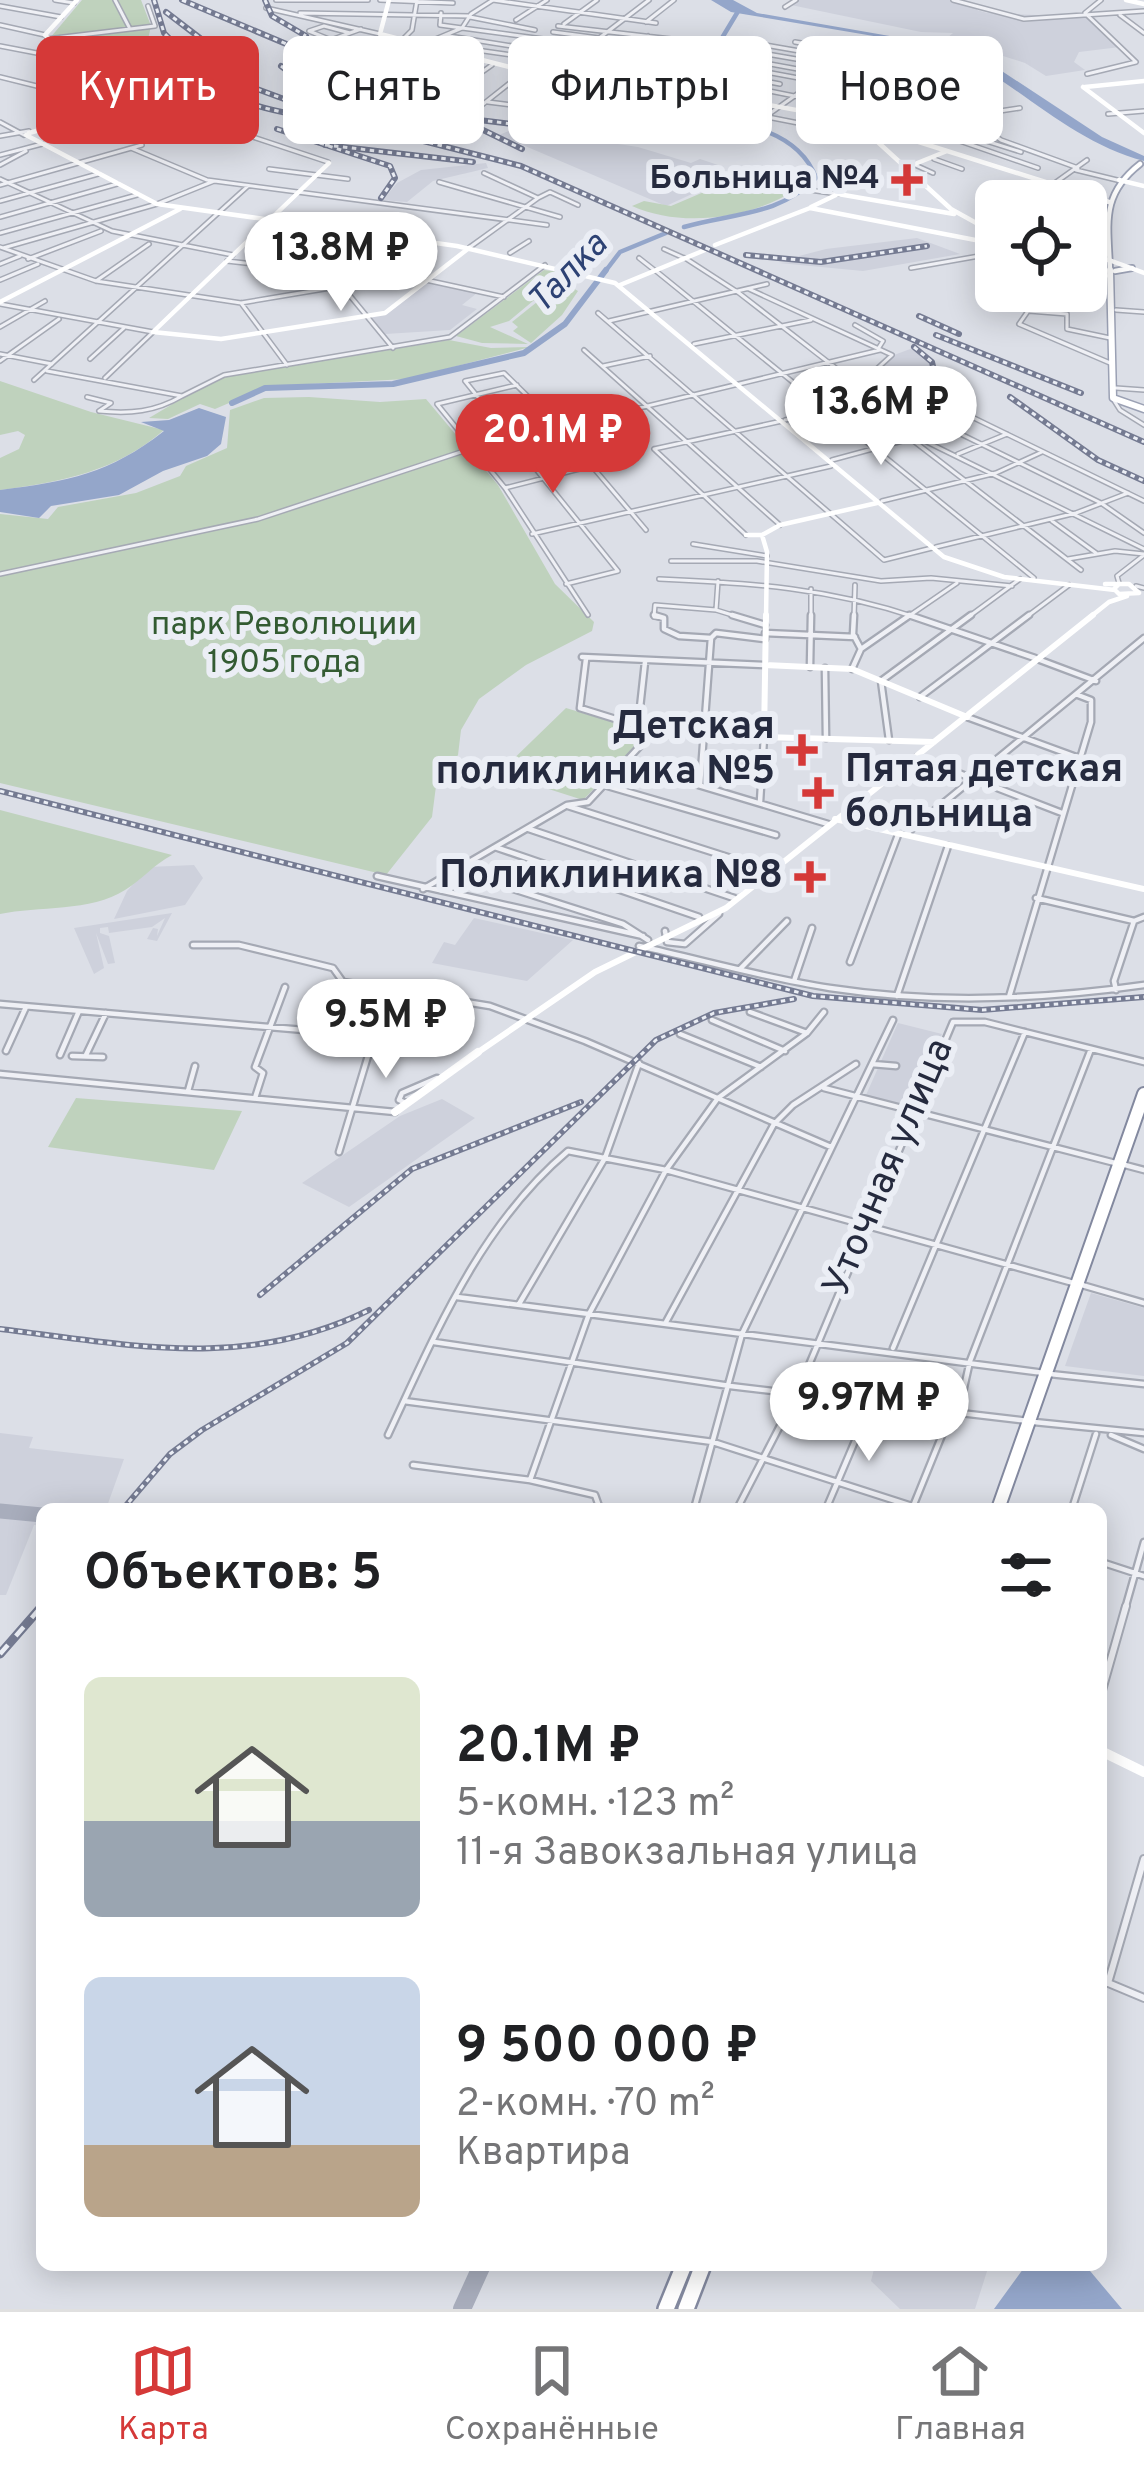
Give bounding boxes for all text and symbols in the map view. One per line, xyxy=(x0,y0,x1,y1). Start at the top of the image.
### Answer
chip: Купить xyxy=(36,36,259,144)
chip: Снять xyxy=(283,36,484,144)
chip: Фильтры xyxy=(508,36,772,144)
chip: Новое xyxy=(796,36,1003,144)
place label: Больница №4 xyxy=(650,159,880,201)
marker: Больница №4 xyxy=(891,164,923,196)
map controls xyxy=(975,180,1107,312)
button: locate xyxy=(975,180,1107,312)
pin: 13.8M ₽ xyxy=(230,212,452,314)
water label: Талка xyxy=(519,223,619,325)
text: 13.8M ₽ xyxy=(272,226,410,275)
pin: 13.6M ₽ xyxy=(770,366,992,468)
text: 13.6M ₽ xyxy=(812,380,950,429)
pin: 20.1M ₽ xyxy=(442,394,664,496)
text: 20.1M ₽ xyxy=(482,408,624,457)
park label: парк Революции 1905 года xyxy=(151,605,417,685)
place label: Детская поликлиника №5 xyxy=(436,704,775,798)
marker: Детская поликлиника №5 xyxy=(786,734,818,766)
place label: Пятая детская больница xyxy=(845,747,1123,841)
marker: Пятая детская больница xyxy=(802,777,834,809)
place label: Поликлиника №8 xyxy=(439,853,783,902)
marker: Поликлиника №8 xyxy=(794,861,826,893)
pin: 9.5M ₽ xyxy=(288,979,484,1081)
text: 9.5M ₽ xyxy=(324,993,448,1042)
street label: Уточная улица xyxy=(814,1032,966,1304)
pin: 9.97M ₽ xyxy=(758,1362,980,1464)
text: 9.97M ₽ xyxy=(797,1376,941,1425)
icon: filters xyxy=(993,1542,1059,1608)
text: Объектов: 5 xyxy=(84,1543,382,1608)
text: 20.1M ₽ xyxy=(456,1716,641,1781)
icon: home xyxy=(180,1725,324,1869)
text: 5-комн. · 123 m² xyxy=(456,1781,734,1830)
text: 11-я Завокзальная улица xyxy=(456,1830,918,1879)
text: 9 500 000 ₽ xyxy=(456,2016,758,2081)
icon: home xyxy=(180,2025,324,2169)
text: 2-комн. · 70 m² xyxy=(456,2081,715,2130)
text: Квартира xyxy=(456,2130,630,2179)
tab: Карта xyxy=(118,2338,209,2452)
tab: Сохранённые xyxy=(445,2338,659,2452)
tab: Главная xyxy=(895,2338,1026,2452)

